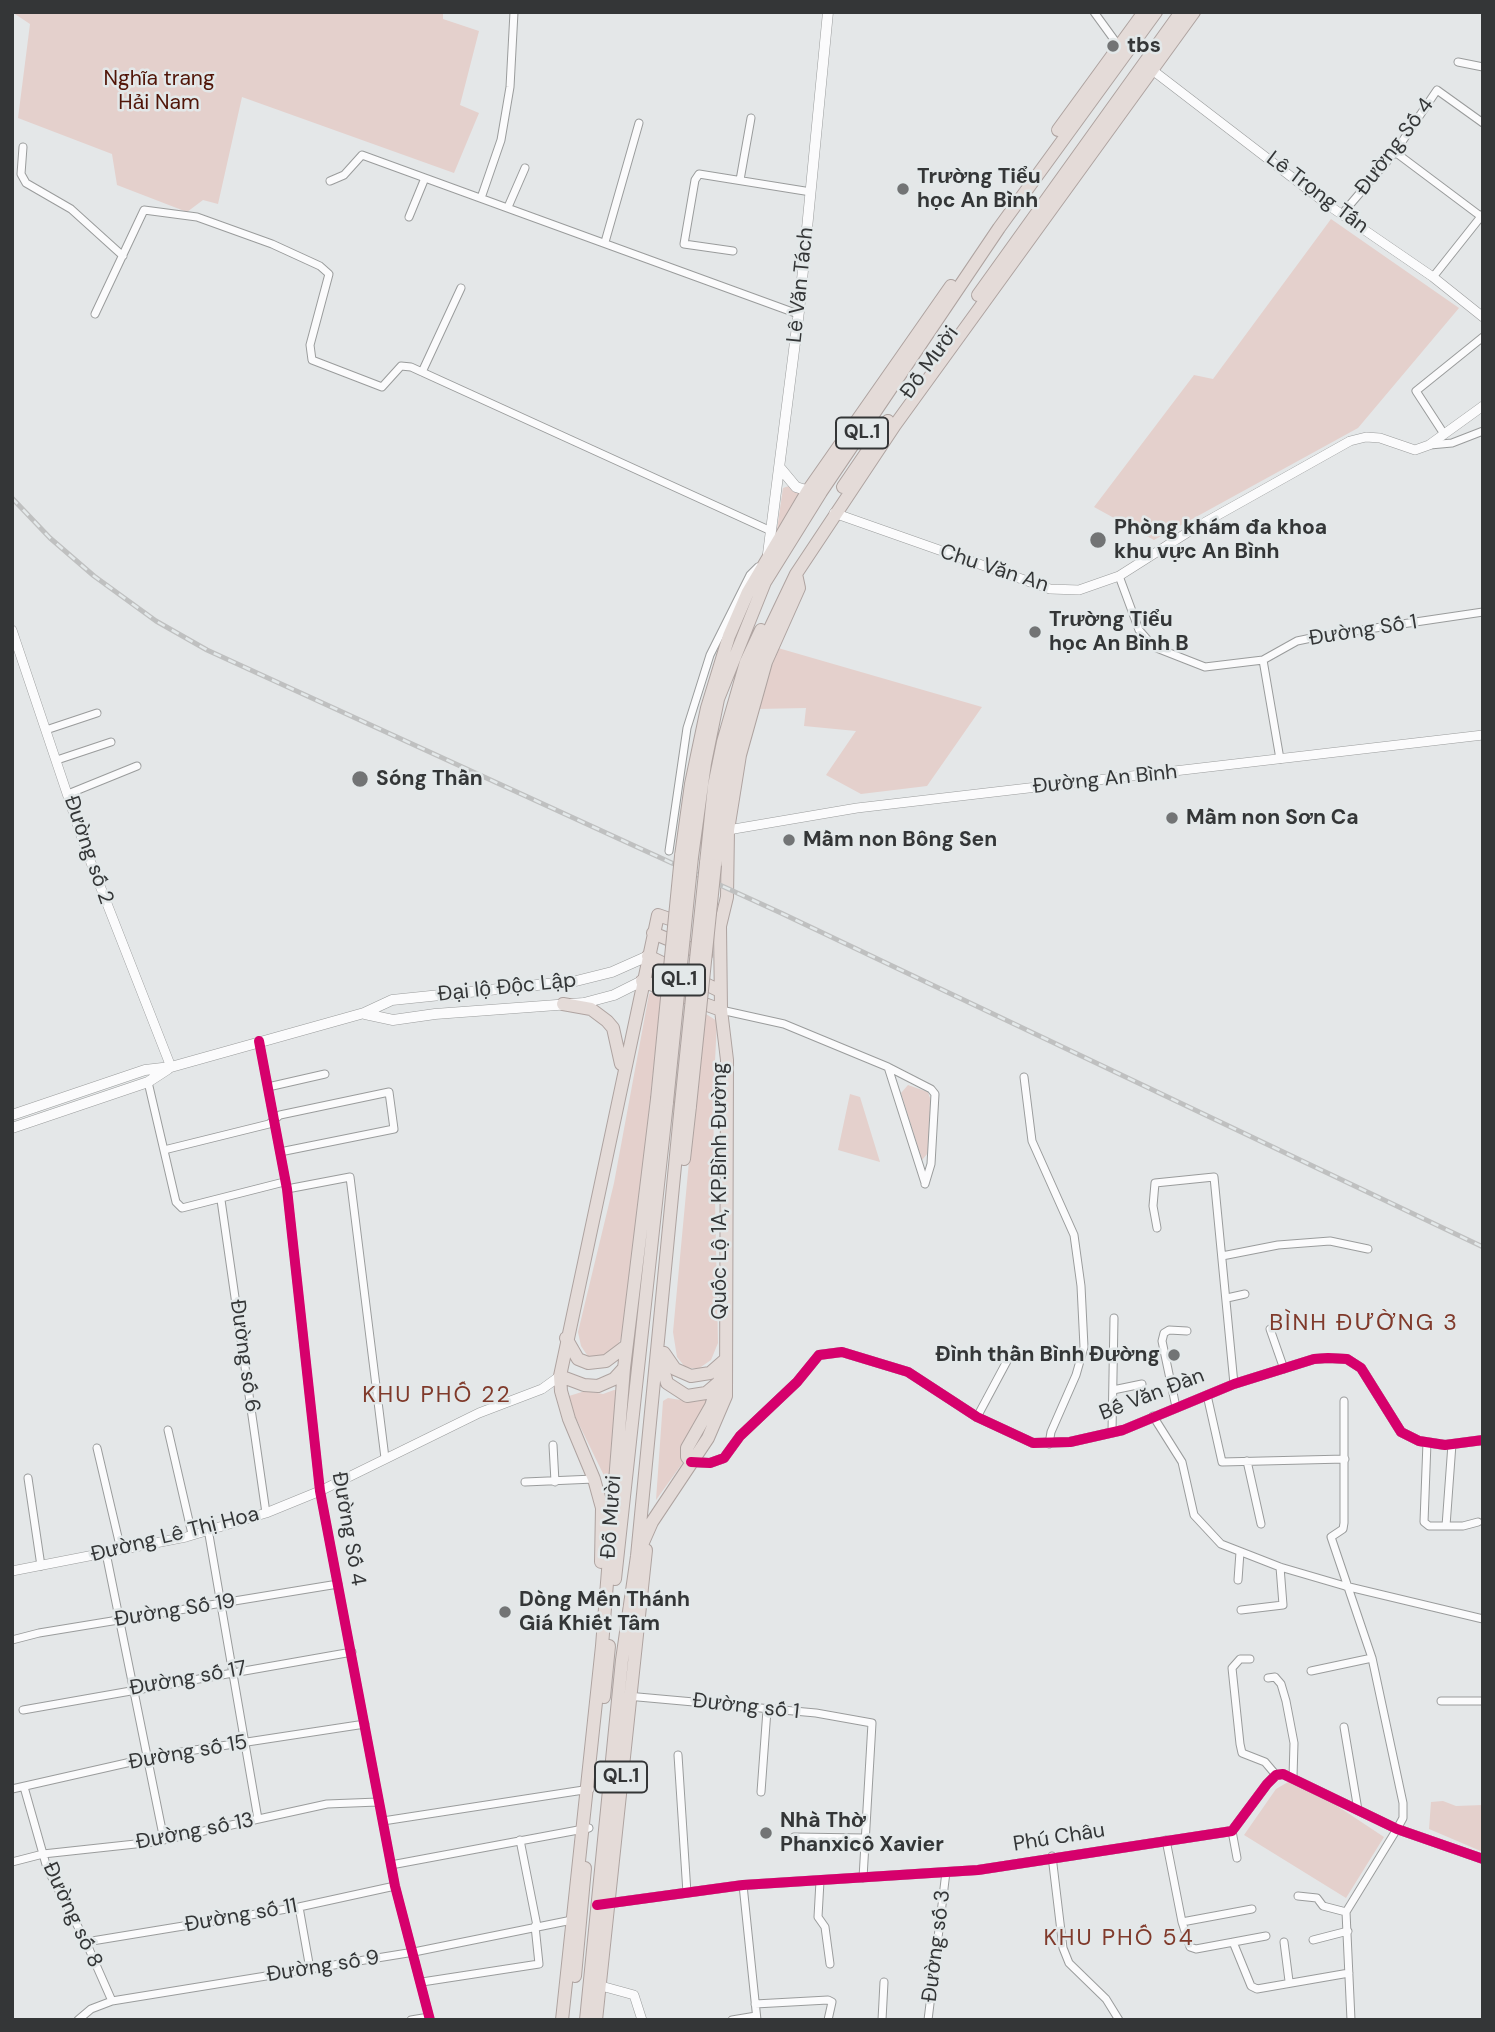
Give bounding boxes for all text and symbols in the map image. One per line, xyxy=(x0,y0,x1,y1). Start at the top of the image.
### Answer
place label: tbs xyxy=(1127,33,1161,59)
marker: tbs xyxy=(1105,38,1121,54)
park label: Nghĩa trang Hải Nam xyxy=(103,66,215,116)
street label: Đường Số 4 xyxy=(1350,93,1440,201)
street label: Lê Trọng Tấn xyxy=(1261,146,1373,240)
place label: Trường Tiểu học An Bình xyxy=(917,164,1041,214)
marker: Trường Tiểu học An Bình xyxy=(895,181,911,197)
street label: Lê Văn Tách xyxy=(782,226,820,344)
street label: Đỗ Mười xyxy=(895,322,965,404)
road number: QL.1 xyxy=(836,418,888,448)
place label: Phòng khám đa khoa khu vực An Bình xyxy=(1114,515,1327,565)
marker: Phòng khám đa khoa khu vực An Bình xyxy=(1088,530,1108,550)
street label: Chu Văn An xyxy=(937,540,1051,598)
place label: Trường Tiểu học An Bình B xyxy=(1049,607,1189,657)
street label: Đường Số 1 xyxy=(1307,610,1419,652)
marker: Trường Tiểu học An Bình B xyxy=(1027,624,1043,640)
street label: Đường An Bình xyxy=(1032,760,1178,800)
place label: Sóng Thần xyxy=(376,766,483,792)
marker: Sóng Thần xyxy=(350,769,370,789)
street label: Đường số 2 xyxy=(58,793,118,907)
place label: Mầm non Sơn Ca xyxy=(1186,805,1359,831)
marker: Mầm non Sơn Ca xyxy=(1164,810,1180,826)
place label: Mầm non Bông Sen xyxy=(803,827,997,853)
marker: Mầm non Bông Sen xyxy=(781,832,797,848)
road number: QL.1 xyxy=(653,964,705,996)
street label: Đại lộ Độc Lập xyxy=(436,968,578,1008)
street label: Quốc Lộ 1A, KP.Bình Đường xyxy=(707,1062,733,1320)
street label: Đường số 6 xyxy=(224,1298,264,1414)
district label: BÌNH ĐƯỜNG 3 xyxy=(1271,1310,1457,1338)
place label: Đình thần Bình Đường xyxy=(936,1342,1160,1368)
marker: Đình thần Bình Đường xyxy=(1166,1347,1182,1363)
street label: Bế Văn Đàn xyxy=(1096,1363,1208,1427)
district label: KHU PHỐ 22 xyxy=(363,1382,511,1410)
street label: Đường Số 4 xyxy=(326,1470,370,1588)
street label: Đỗ Mười xyxy=(597,1474,627,1560)
street label: Đường Lê Thị Hoa xyxy=(88,1502,262,1568)
place label: Dòng Mến Thánh Giá Khiết Tâm xyxy=(519,1587,690,1637)
street label: Đường Số 19 xyxy=(113,1589,237,1633)
marker: Dòng Mến Thánh Giá Khiết Tâm xyxy=(497,1604,513,1620)
street label: Đường số 17 xyxy=(128,1656,248,1702)
street label: Đường số 1 xyxy=(691,1689,801,1725)
street label: Đường số 15 xyxy=(127,1730,249,1776)
road number: QL.1 xyxy=(595,1762,647,1792)
street label: Đường số 13 xyxy=(134,1808,256,1856)
place label: Nhà Thờ Phanxicô Xavier xyxy=(780,1808,944,1858)
street label: Phú Châu xyxy=(1011,1818,1107,1858)
marker: Nhà Thờ Phanxicô Xavier xyxy=(758,1825,774,1841)
street label: Đường số 8 xyxy=(37,1858,107,1972)
street label: Đường số 3 xyxy=(918,1888,956,2004)
street label: Đường số 11 xyxy=(183,1894,299,1938)
district label: KHU PHỐ 54 xyxy=(1045,1925,1193,1953)
street label: Đường số 9 xyxy=(265,1946,381,1988)

